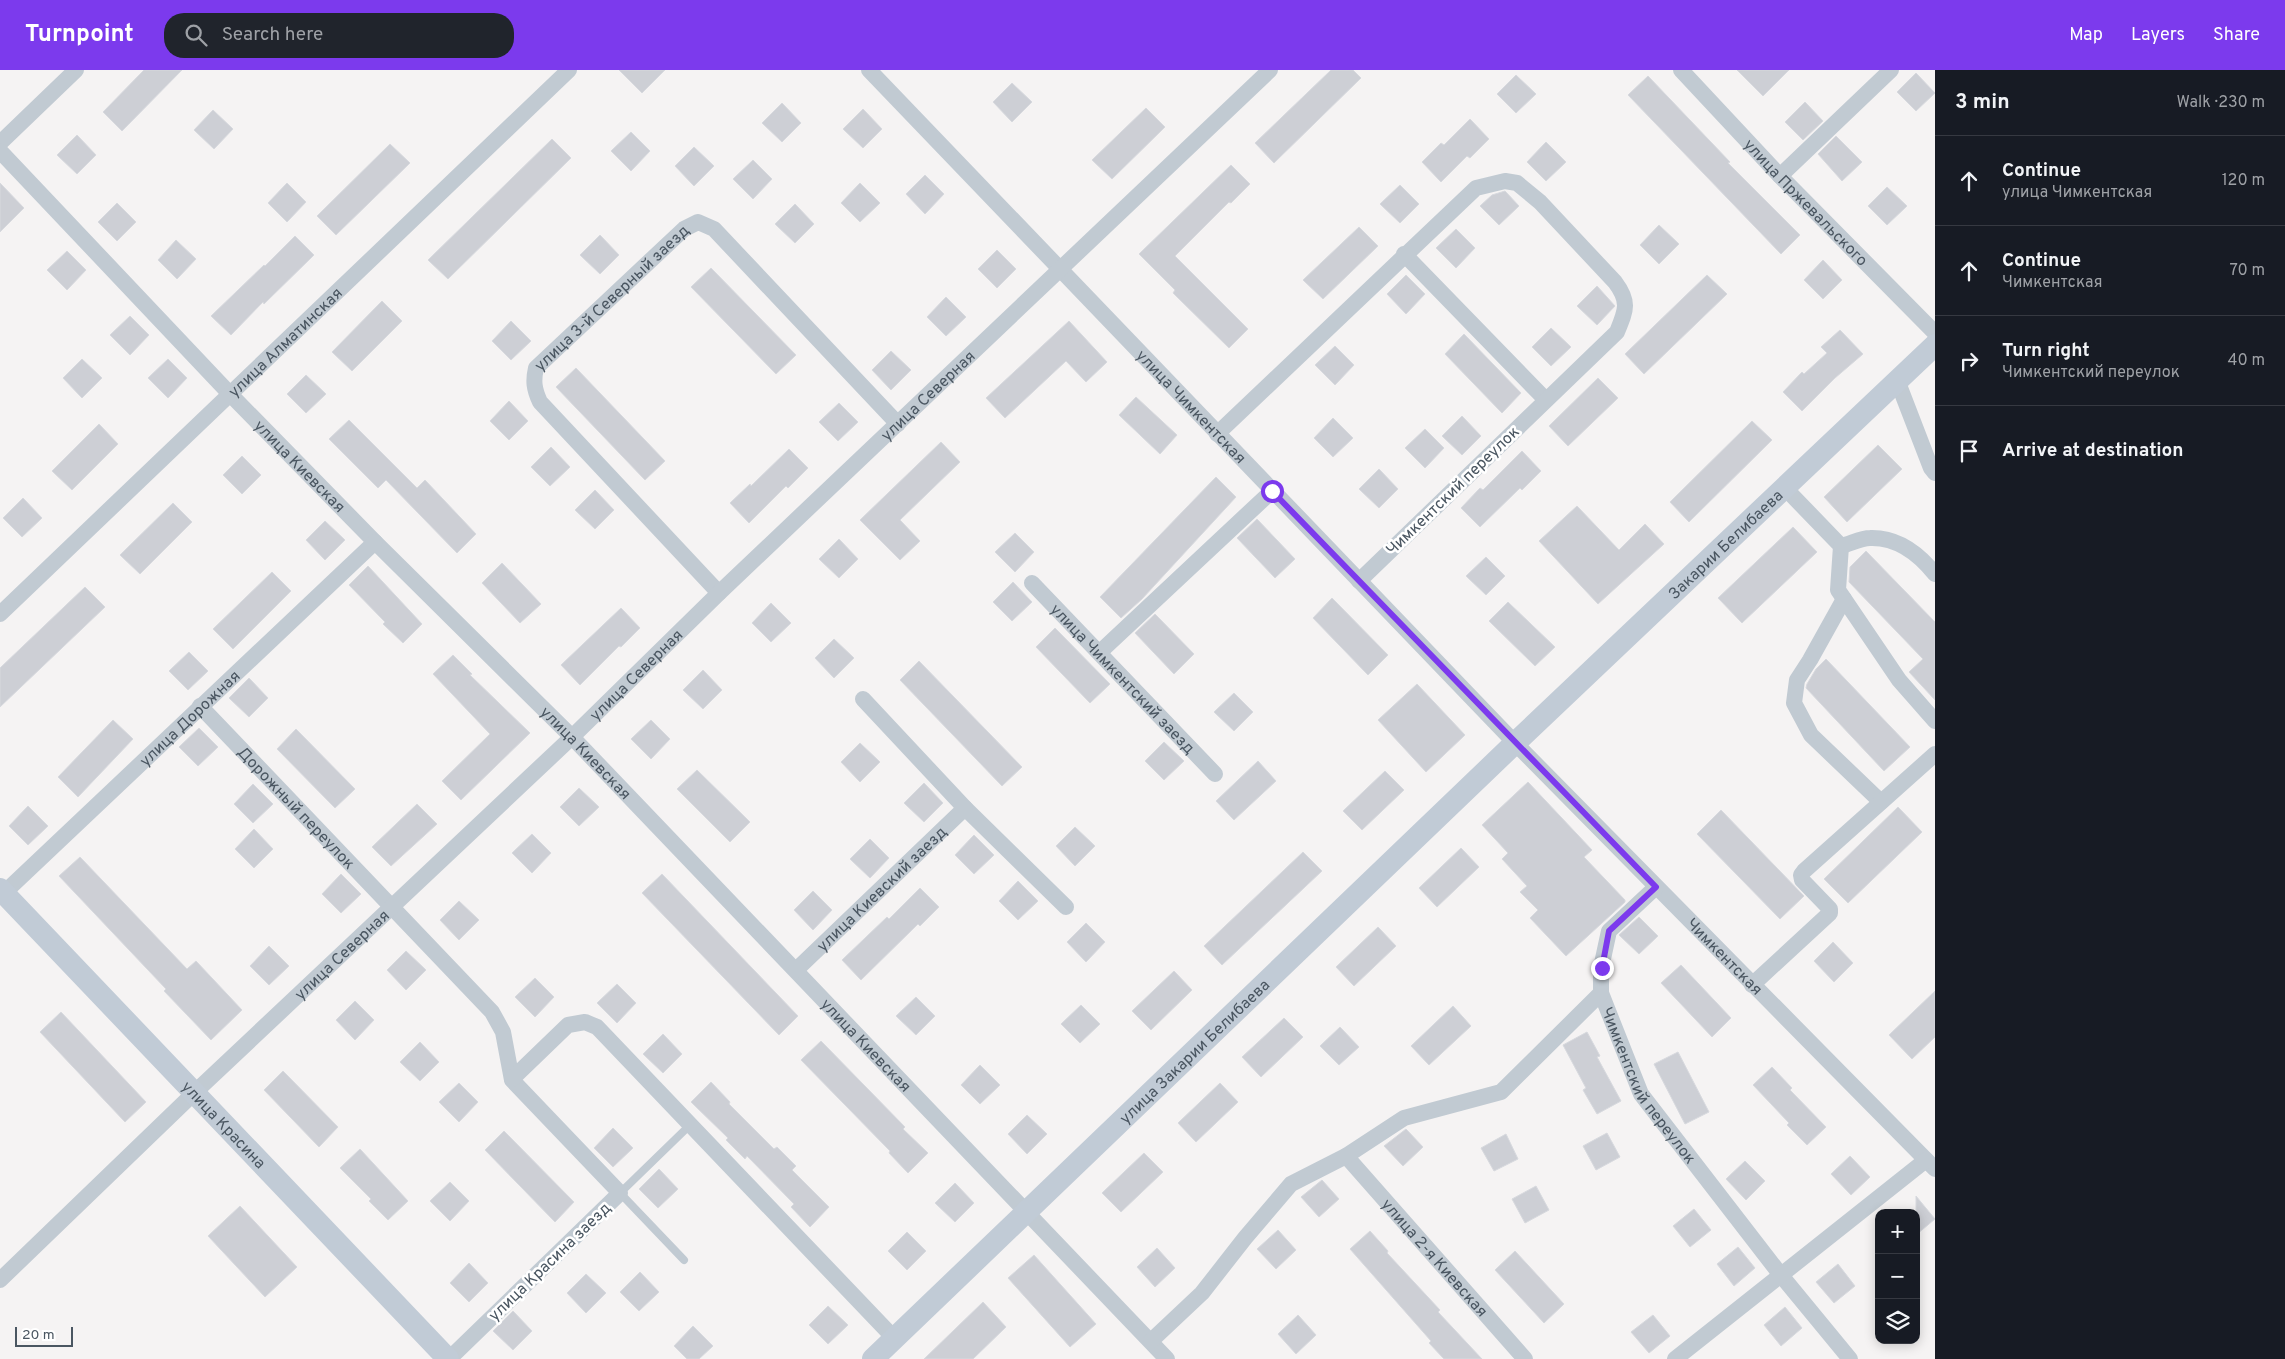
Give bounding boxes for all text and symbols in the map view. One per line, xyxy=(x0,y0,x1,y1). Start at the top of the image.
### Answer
search box xyxy=(164,13,514,58)
text: Turnpoint xyxy=(25,20,134,50)
icon: search xyxy=(182,21,210,49)
text: Search here xyxy=(222,23,323,47)
text: Map xyxy=(2069,24,2103,47)
text: Layers xyxy=(2131,24,2185,47)
text: Share xyxy=(2213,24,2260,47)
text: 3 min xyxy=(1955,89,2010,116)
text: Walk · 230 m xyxy=(2176,93,2265,113)
street label: улица Пржевальского xyxy=(1739,136,1871,271)
text: Continue xyxy=(2002,159,2081,183)
icon: ahead xyxy=(1955,167,1983,195)
text: 120 m xyxy=(2222,171,2265,191)
text: улица Чимкентская xyxy=(2002,183,2152,203)
street label: улица 3-й Северный заезд xyxy=(531,221,694,376)
text: Continue xyxy=(2002,249,2081,273)
icon: ahead xyxy=(1955,257,1983,285)
text: 70 m xyxy=(2230,261,2265,281)
text: Чимкентская xyxy=(2002,273,2102,293)
street label: улица Алматинская xyxy=(225,284,347,402)
text: Turn right xyxy=(2002,339,2090,363)
street label: улица Чимкентская xyxy=(1131,346,1250,469)
street label: улица Северная xyxy=(877,347,980,446)
icon: right xyxy=(1955,347,1983,375)
text: 40 m xyxy=(2227,351,2265,371)
text: Чимкентский переулок xyxy=(2002,363,2180,383)
street label: улица Киевская xyxy=(249,416,349,518)
street label: Чимкентский переулок xyxy=(1382,422,1524,560)
icon: arrive xyxy=(1955,437,1983,465)
text: Arrive at destination xyxy=(2002,439,2183,463)
route start xyxy=(1261,480,1284,503)
street label: Закарии Белибаева xyxy=(1665,486,1788,605)
street label: улица Чимкентский заезд xyxy=(1045,600,1199,759)
street label: улица Северная xyxy=(586,626,688,726)
street label: улица Дорожная xyxy=(136,667,245,772)
street label: улица Киевская xyxy=(535,703,635,805)
street label: Дорожный переулок xyxy=(232,743,358,874)
street label: улица Киевский заезд xyxy=(813,823,952,957)
street label: улица Северная xyxy=(291,906,394,1005)
street label: Чимкентская xyxy=(1681,915,1766,1000)
route end xyxy=(1591,957,1614,980)
street label: улица Закарии Белибаева xyxy=(1116,976,1275,1129)
street label: улица Киевская xyxy=(816,995,915,1097)
street label: Чимкентский переулок xyxy=(1596,1005,1699,1169)
street label: улица Красина xyxy=(176,1078,269,1174)
street label: улица 2-я Киевская xyxy=(1376,1195,1491,1322)
street label: улица Красина заезд xyxy=(485,1199,616,1326)
map controls xyxy=(1875,1209,1920,1344)
button: + xyxy=(1875,1209,1920,1254)
button: − xyxy=(1875,1254,1920,1299)
button: layers xyxy=(1875,1299,1920,1344)
scale bar xyxy=(15,1324,72,1347)
text: 20 m xyxy=(22,1327,55,1344)

